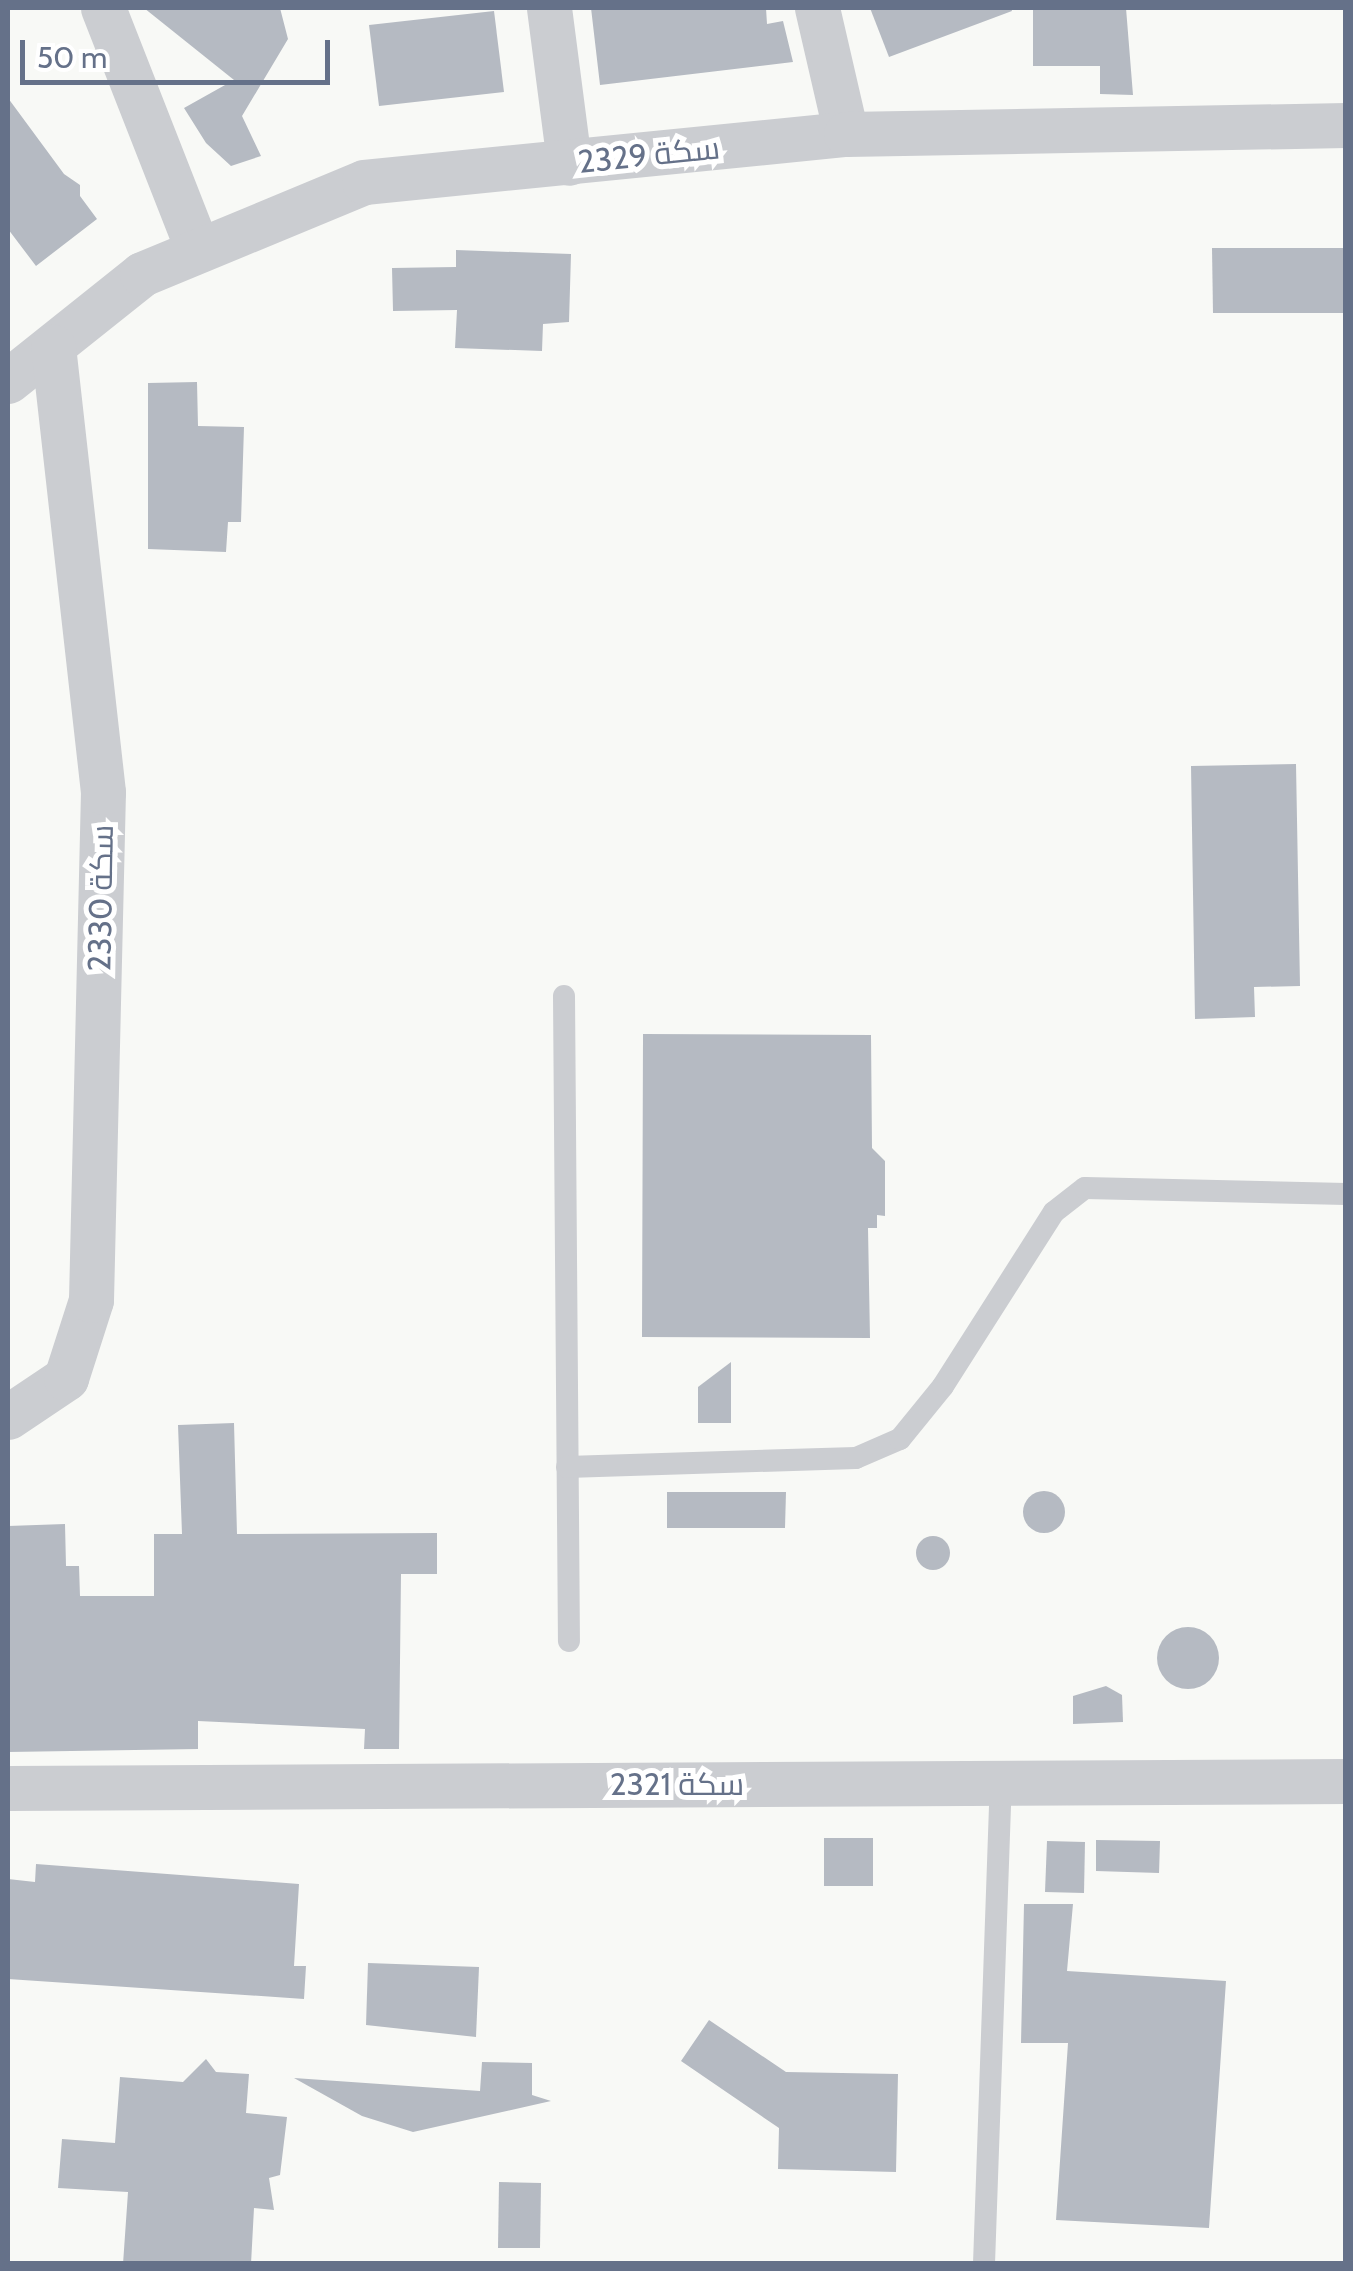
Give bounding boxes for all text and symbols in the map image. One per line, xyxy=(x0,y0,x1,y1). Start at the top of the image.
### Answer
scale bar xyxy=(25,20,335,82)
text: 50 m xyxy=(37,39,107,76)
street label: سكة 2329 xyxy=(576,128,722,182)
street label: سكة 2330 xyxy=(81,824,121,972)
street label: سكة 2321 xyxy=(610,1765,744,1803)

